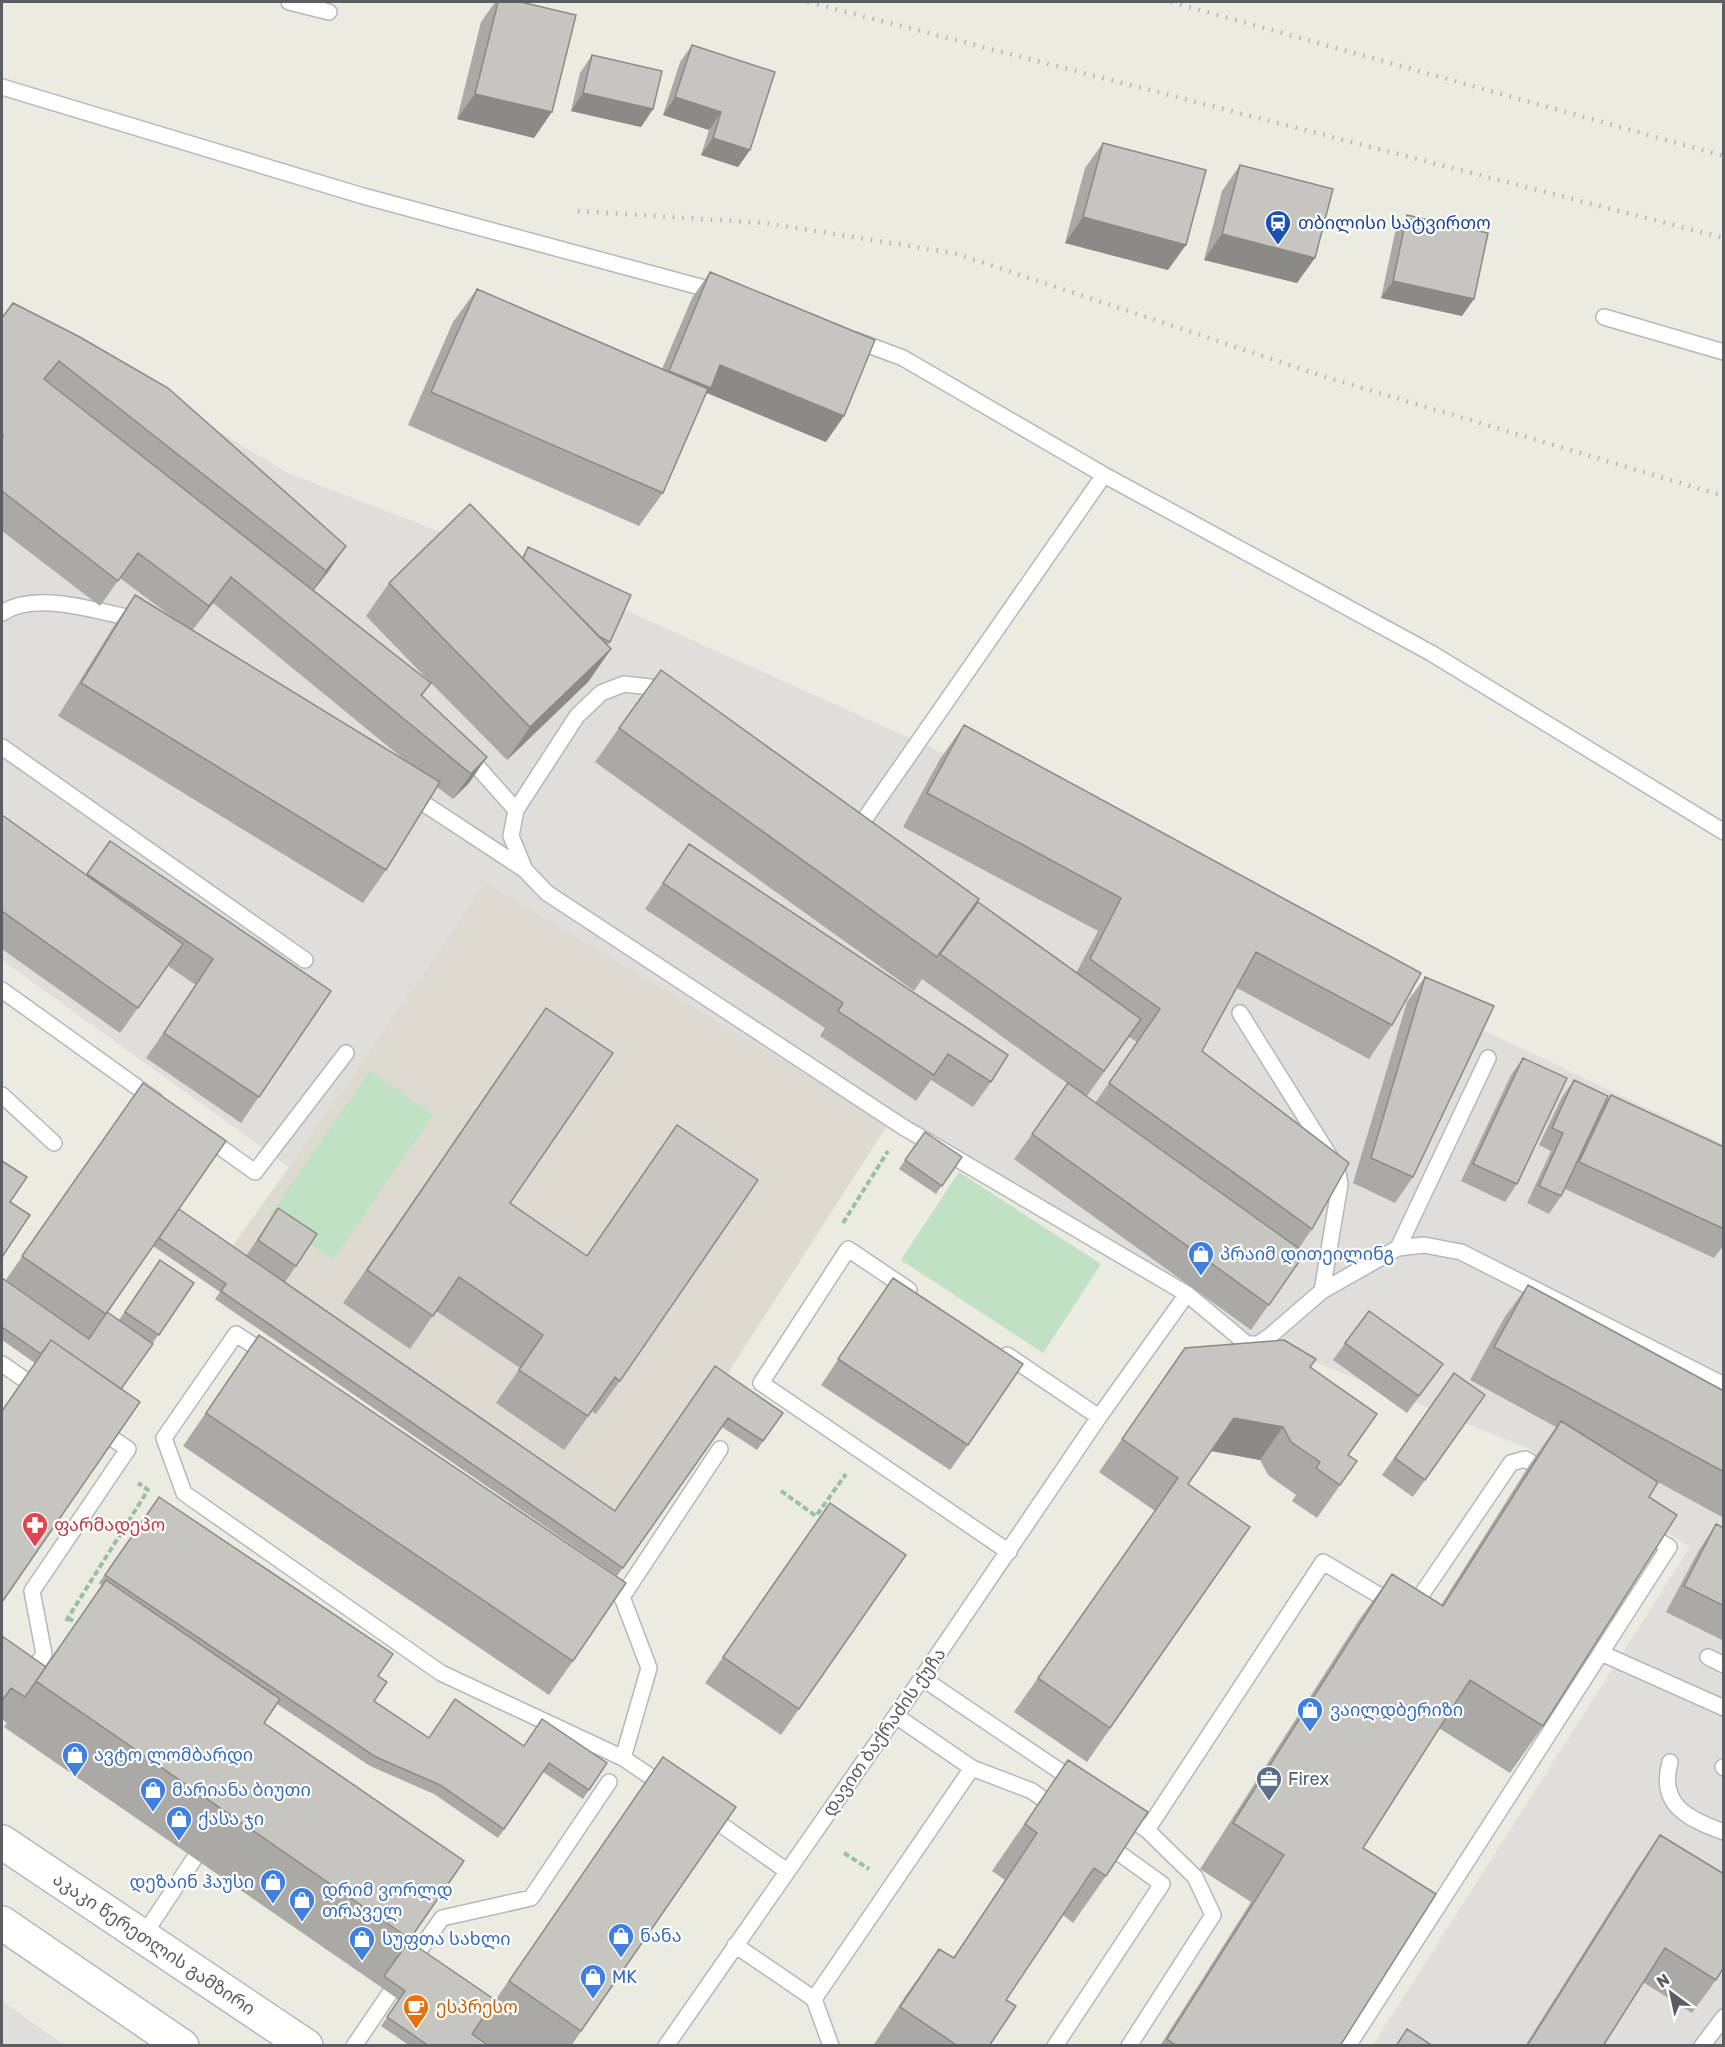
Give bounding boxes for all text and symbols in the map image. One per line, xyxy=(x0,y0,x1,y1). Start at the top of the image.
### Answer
station icon: თბილისი სატვირთო xyxy=(1263,208,1293,246)
place label: თბილისი სატვირთო xyxy=(1298,212,1491,234)
shop icon: პრაიმ დითეილინგ xyxy=(1186,1239,1216,1277)
place label: პრაიმ დითეილინგ xyxy=(1220,1243,1394,1265)
pharmacy icon: ფარმადეპო xyxy=(20,1510,50,1548)
place label: ფარმადეპო xyxy=(54,1514,165,1536)
street label: დავით ბაქრაძის ქუჩა xyxy=(818,1644,950,1820)
shop icon: ვაილდბერიზი xyxy=(1295,1695,1325,1733)
place label: ვაილდბერიზი xyxy=(1330,1699,1463,1721)
shop icon: ავტო ლომბარდი xyxy=(60,1740,90,1778)
place label: ავტო ლომბარდი xyxy=(94,1744,253,1766)
office icon: Firex xyxy=(1254,1764,1284,1802)
place label: Firex xyxy=(1288,1768,1329,1790)
shop icon: მარიანა ბიუთი xyxy=(138,1775,168,1813)
place label: მარიანა ბიუთი xyxy=(172,1779,311,1801)
shop icon: ქასა ჯი xyxy=(164,1804,194,1842)
place label: ქასა ჯი xyxy=(198,1808,264,1830)
shop icon: დეზაინ ჰაუსი xyxy=(258,1867,288,1905)
street label: აკაკი წერეთლის გამზირი xyxy=(49,1868,259,2020)
place label: დეზაინ ჰაუსი xyxy=(130,1871,254,1893)
place label: დრიმ ვორლდ თრაველ xyxy=(322,1879,453,1922)
shop icon: დრიმ ვორლდ თრაველ xyxy=(287,1885,317,1923)
shop icon: ნანა xyxy=(606,1921,636,1959)
shop icon: სუფთა სახლი xyxy=(347,1924,377,1962)
place label: ნანა xyxy=(640,1925,682,1947)
place label: სუფთა სახლი xyxy=(382,1928,511,1950)
shop icon: MK xyxy=(578,1962,608,2000)
north arrow xyxy=(1641,1963,1701,2023)
place label: MK xyxy=(612,1966,637,1988)
text: N xyxy=(1653,1970,1673,1992)
cafe icon: ესპრესო xyxy=(401,1992,431,2030)
place label: ესპრესო xyxy=(436,1996,518,2018)

